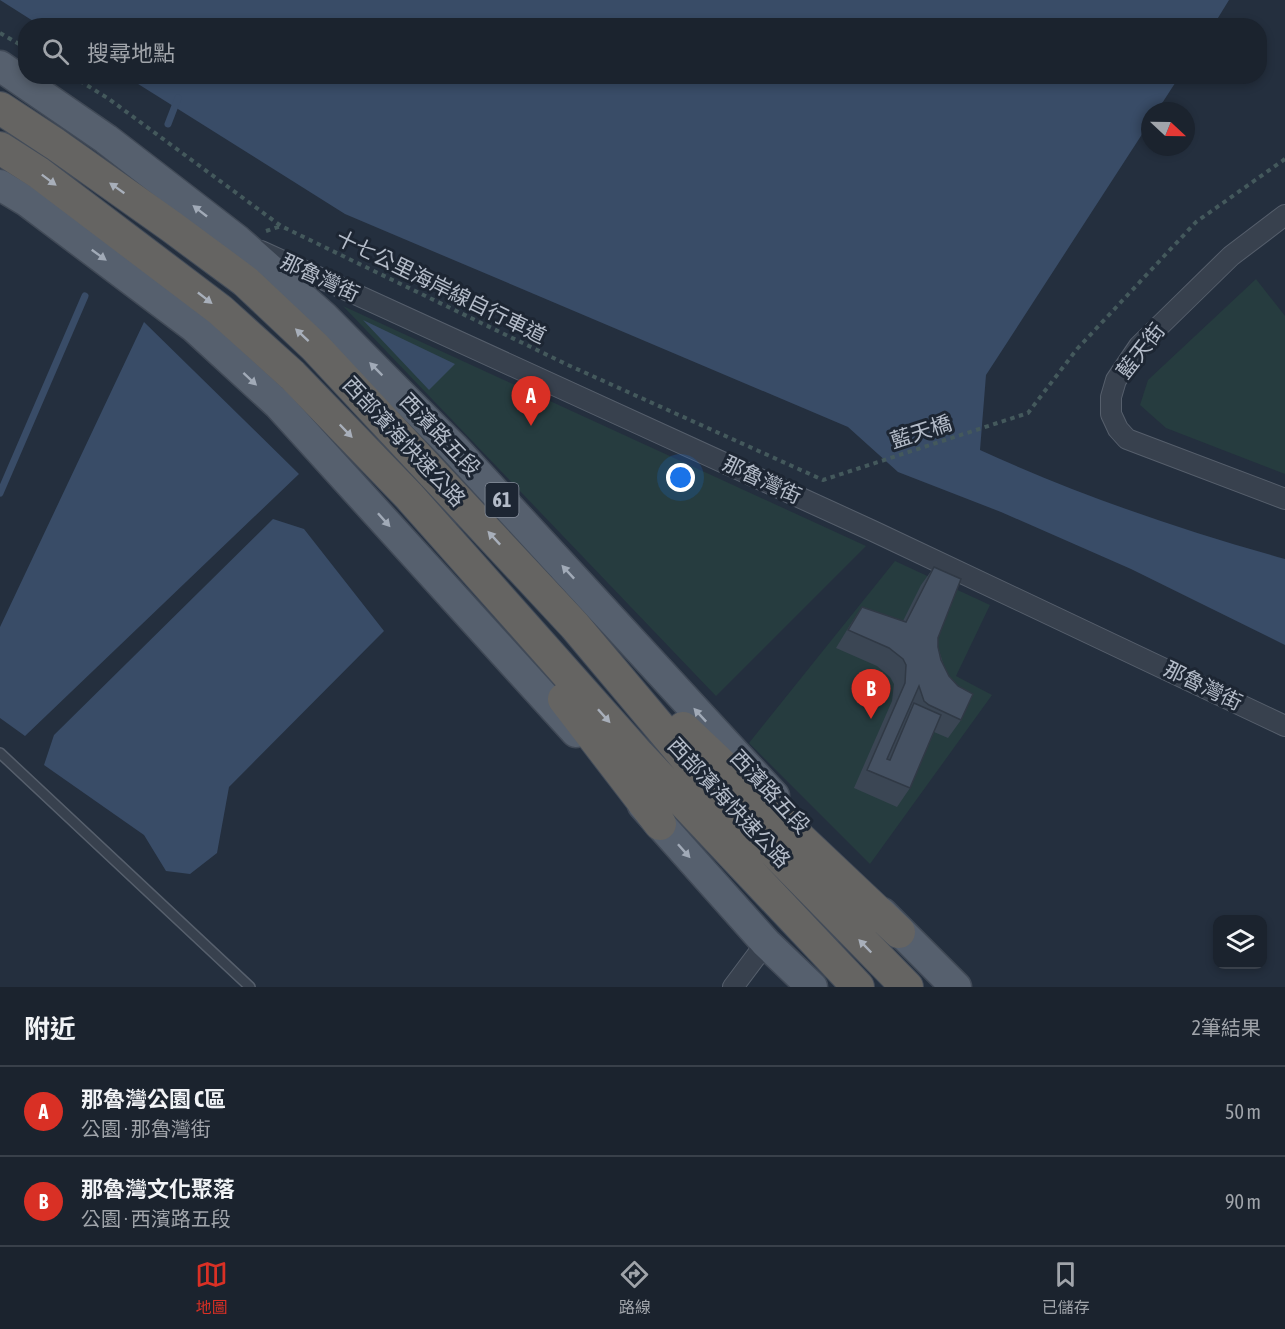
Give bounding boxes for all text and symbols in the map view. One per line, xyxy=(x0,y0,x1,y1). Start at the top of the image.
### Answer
search box xyxy=(18,18,1267,84)
icon: search xyxy=(39,35,72,68)
text: 搜尋地點 xyxy=(87,40,175,66)
north arrow xyxy=(1141,102,1195,156)
one-way arrow xyxy=(41,174,56,186)
one-way arrow xyxy=(110,182,126,194)
one-way arrow xyxy=(192,205,208,218)
street label: 十七公里海岸線自行車道 xyxy=(332,225,551,348)
street label: 那魯灣街 xyxy=(277,248,364,306)
one-way arrow xyxy=(91,249,107,261)
one-way arrow xyxy=(197,291,212,303)
street label: 藍天街 xyxy=(1111,318,1169,383)
one-way arrow xyxy=(295,328,310,342)
one-way arrow xyxy=(369,362,383,377)
one-way arrow xyxy=(242,372,257,386)
street label: 西部濱海快速公路 xyxy=(339,372,471,511)
pin: A xyxy=(512,376,550,426)
street label: 西濱路五段 xyxy=(396,388,486,480)
street label: 藍天橋 xyxy=(887,410,954,452)
one-way arrow xyxy=(339,424,353,438)
street label: 那魯灣街 xyxy=(719,450,806,508)
your location xyxy=(666,463,695,492)
road number: 61 xyxy=(486,483,518,517)
one-way arrow xyxy=(377,512,390,527)
one-way arrow xyxy=(487,532,501,546)
one-way arrow xyxy=(562,565,575,580)
street label: 那魯灣街 xyxy=(1160,656,1246,714)
pin: B xyxy=(852,670,890,719)
one-way arrow xyxy=(597,708,610,723)
one-way arrow xyxy=(693,708,707,723)
street label: 西部濱海快速公路 xyxy=(664,733,796,872)
street label: 西濱路五段 xyxy=(726,745,815,838)
one-way arrow xyxy=(677,843,690,858)
map controls xyxy=(1213,915,1267,969)
button: layers xyxy=(1213,915,1267,969)
one-way arrow xyxy=(859,940,873,954)
text: 附近 xyxy=(24,1014,76,1044)
text: 2筆結果 xyxy=(1192,1016,1261,1039)
text: 那魯灣公園 C區 xyxy=(81,1086,226,1112)
text: A xyxy=(39,1100,48,1123)
text: 50 m xyxy=(1225,1100,1261,1123)
text: 公園 · 那魯灣街 xyxy=(81,1117,211,1140)
text: 那魯灣文化聚落 xyxy=(81,1176,235,1202)
text: B xyxy=(39,1190,48,1213)
text: 90 m xyxy=(1225,1190,1261,1213)
text: 公園 · 西濱路五段 xyxy=(81,1207,231,1230)
tab: 地圖 xyxy=(195,1258,228,1318)
tab: 路線 xyxy=(618,1258,651,1318)
tab: 已儲存 xyxy=(1042,1258,1090,1318)

